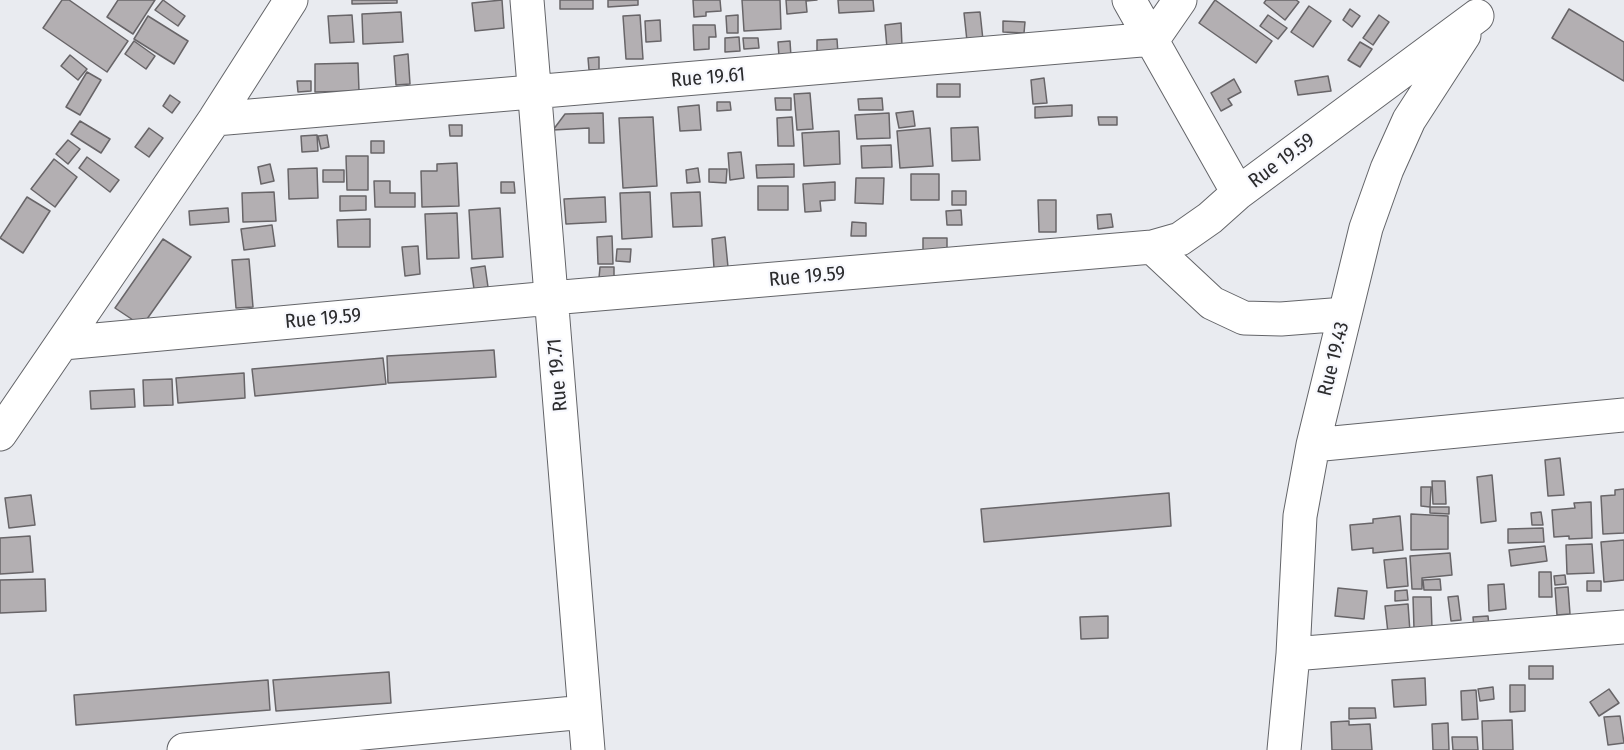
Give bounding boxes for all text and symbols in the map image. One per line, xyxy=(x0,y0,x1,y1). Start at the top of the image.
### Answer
street label: Rue 19.61 xyxy=(670,63,746,93)
street label: Rue 19.59 xyxy=(1244,128,1320,194)
street label: Rue 19.59 xyxy=(768,262,846,292)
street label: Rue 19.59 xyxy=(284,304,362,334)
street label: Rue 19.43 xyxy=(1313,319,1355,399)
street label: Rue 19.71 xyxy=(543,337,573,413)

